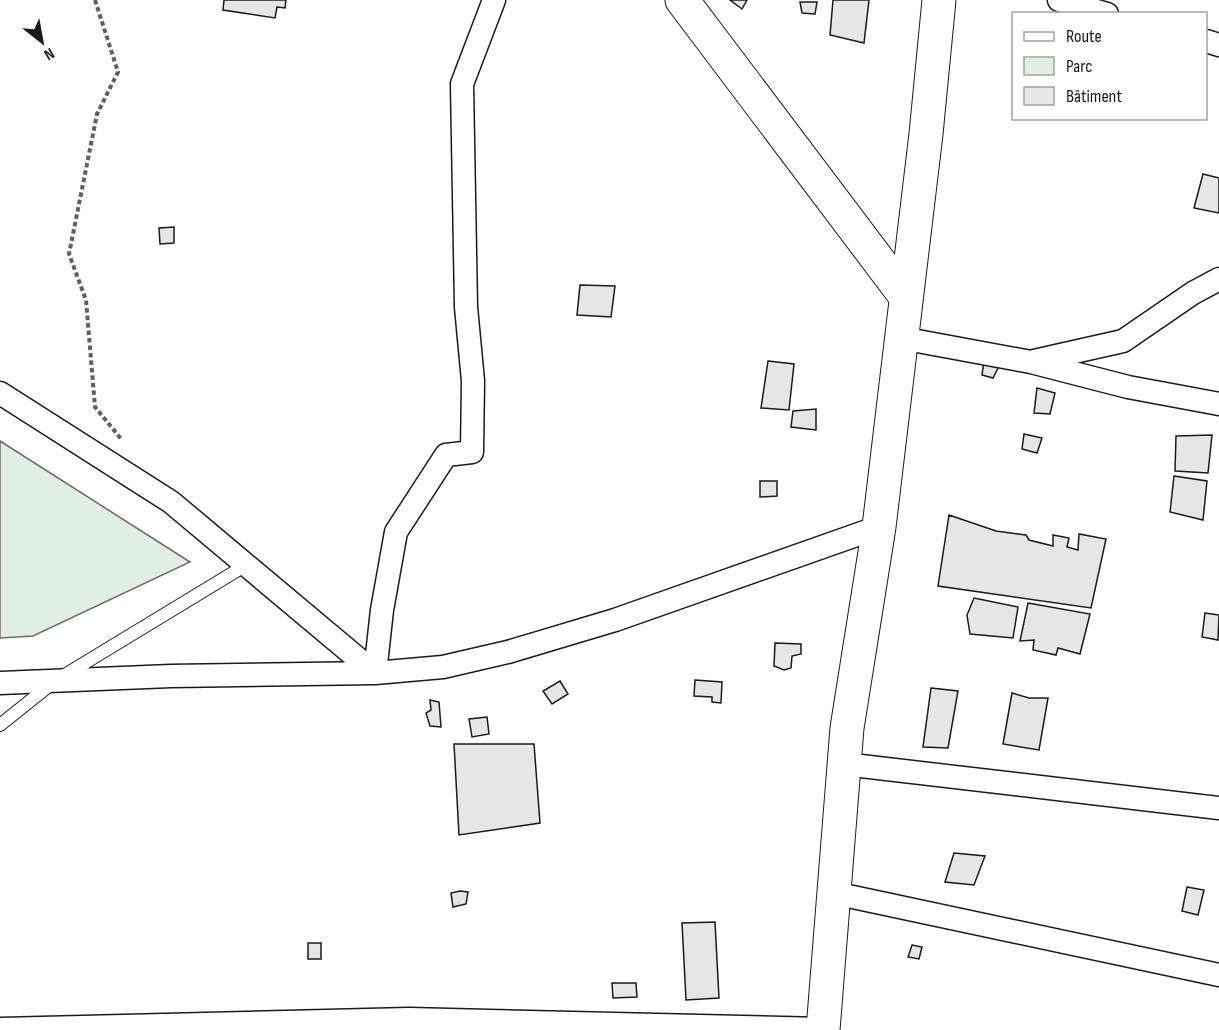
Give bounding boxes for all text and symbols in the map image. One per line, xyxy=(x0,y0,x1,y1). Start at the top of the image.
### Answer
north arrow xyxy=(12,12,72,72)
legend xyxy=(1012,12,1207,120)
text: Route xyxy=(1066,26,1102,47)
text: N xyxy=(40,43,58,64)
text: Parc xyxy=(1066,56,1092,77)
text: Bâtiment xyxy=(1066,86,1122,107)

